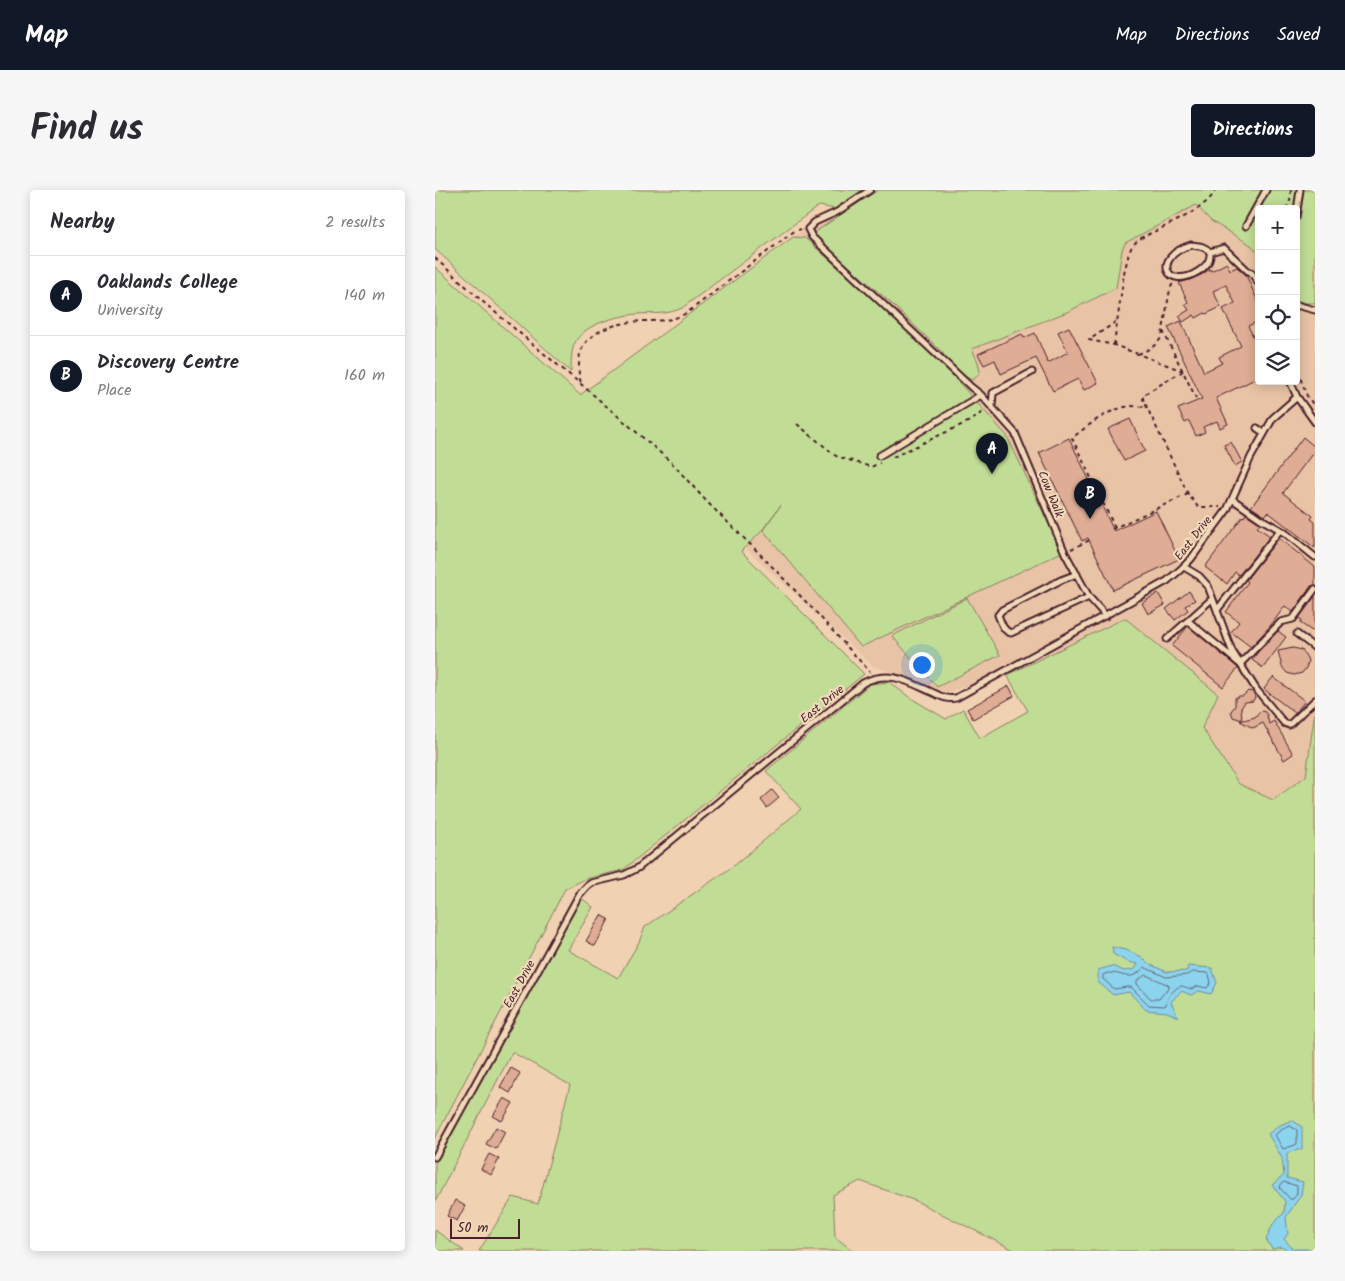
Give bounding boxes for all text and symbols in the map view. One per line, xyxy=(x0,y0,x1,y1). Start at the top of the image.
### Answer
text: Map xyxy=(25,16,68,55)
text: Map xyxy=(1115,21,1147,50)
text: Directions xyxy=(1175,21,1249,50)
text: Saved xyxy=(1277,21,1320,50)
text: Find us xyxy=(30,102,143,158)
button: Directions xyxy=(1191,104,1315,157)
map controls xyxy=(1255,205,1300,385)
button: + xyxy=(1255,205,1300,250)
text: Nearby xyxy=(50,206,115,239)
text: 2 results xyxy=(325,210,385,235)
button: − xyxy=(1255,250,1300,295)
text: Oaklands College xyxy=(97,268,238,298)
text: A xyxy=(61,283,71,308)
text: 140 m xyxy=(344,283,385,308)
button: locate xyxy=(1255,295,1300,340)
text: University xyxy=(97,298,162,323)
button: layers xyxy=(1255,340,1300,385)
text: Discovery Centre xyxy=(97,348,239,378)
text: B xyxy=(61,363,71,388)
text: 160 m xyxy=(344,363,385,388)
text: Place xyxy=(97,378,131,403)
pin: A xyxy=(976,433,1008,474)
street label: Cow Walk xyxy=(1033,468,1069,521)
pin: B xyxy=(1074,478,1106,519)
street label: East Drive xyxy=(1170,511,1217,565)
your location xyxy=(909,652,935,678)
street label: East Drive xyxy=(796,680,849,728)
street label: East Drive xyxy=(498,956,541,1012)
scale bar xyxy=(450,1216,520,1239)
text: 50 m xyxy=(457,1217,488,1239)

